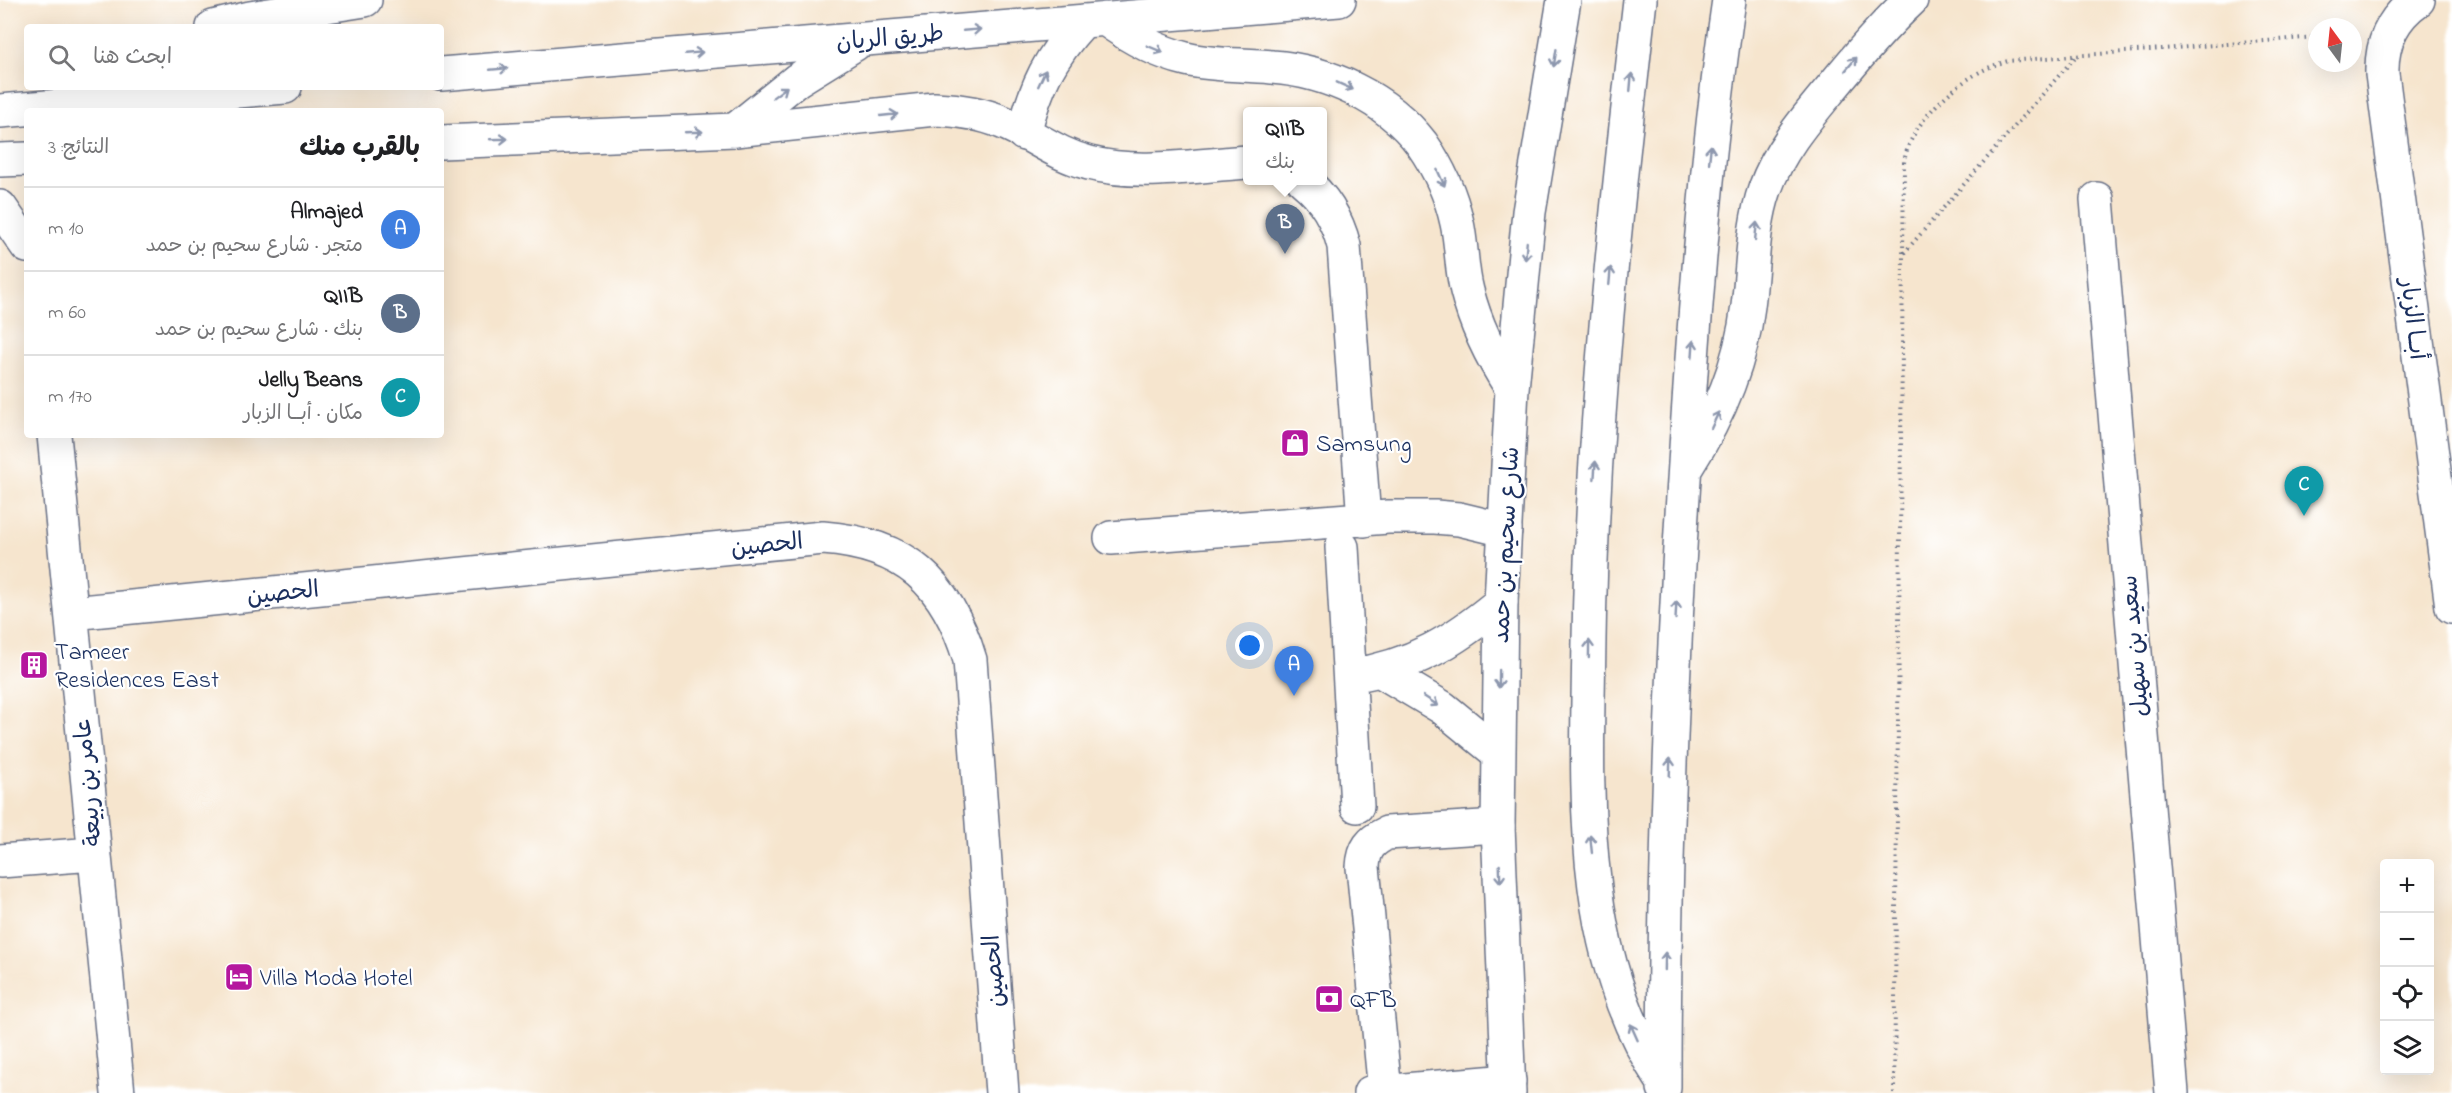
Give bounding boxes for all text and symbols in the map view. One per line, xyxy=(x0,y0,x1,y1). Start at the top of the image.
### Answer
street label: طريق الريان xyxy=(835,17,946,62)
north arrow xyxy=(2308,18,2362,72)
search box xyxy=(24,24,444,90)
one-way arrow xyxy=(961,24,981,35)
icon: search xyxy=(45,41,78,74)
text: ابحث هنا xyxy=(93,42,172,74)
one-way arrow xyxy=(1146,44,1164,55)
one-way arrow xyxy=(683,47,703,58)
one-way arrow xyxy=(1549,47,1560,67)
one-way arrow xyxy=(1844,57,1858,72)
one-way arrow xyxy=(489,63,509,74)
one-way arrow xyxy=(1036,70,1048,88)
one-way arrow xyxy=(1626,73,1637,93)
one-way arrow xyxy=(1335,80,1353,92)
one-way arrow xyxy=(771,86,787,99)
popup xyxy=(1243,107,1327,185)
one-way arrow xyxy=(878,109,898,120)
text: QIIB xyxy=(1265,114,1305,146)
one-way arrow xyxy=(684,126,704,137)
text: بالقرب منك xyxy=(299,130,420,168)
text: النتائج: 3 xyxy=(48,134,109,163)
one-way arrow xyxy=(489,134,509,145)
one-way arrow xyxy=(1705,145,1716,165)
text: بنك xyxy=(1265,149,1295,178)
one-way arrow xyxy=(1436,169,1448,187)
text: Almajed xyxy=(290,197,363,229)
pin: B xyxy=(1266,204,1304,254)
text: 10 m xyxy=(48,215,84,244)
text: A xyxy=(394,215,407,244)
one-way arrow xyxy=(1751,221,1762,241)
text: متجر · شارع سحيم بن حمد xyxy=(145,232,363,261)
one-way arrow xyxy=(1520,240,1531,260)
one-way arrow xyxy=(1605,267,1616,287)
street label: أبــا الزبار xyxy=(2389,275,2434,362)
text: QIIB xyxy=(324,281,363,313)
text: 60 m xyxy=(48,299,86,328)
text: B xyxy=(394,299,407,328)
text: بنك · شارع سحيم بن حمد xyxy=(155,316,363,345)
one-way arrow xyxy=(1687,339,1698,359)
text: Jelly Beans xyxy=(259,365,363,397)
text: 170 m xyxy=(48,383,92,412)
text: C xyxy=(395,383,406,412)
text: مكان · أبــا الزبار xyxy=(243,400,363,429)
one-way arrow xyxy=(1709,411,1721,429)
shop icon: Samsung xyxy=(1279,427,1311,459)
place label: Samsung xyxy=(1316,428,1412,463)
street label: شارع سحيم بن حمد xyxy=(1485,446,1530,644)
one-way arrow xyxy=(1590,461,1601,481)
pin: C xyxy=(2284,466,2324,516)
street label: الحصين xyxy=(729,525,805,568)
street label: الحصين xyxy=(245,573,321,616)
street label: سعيد بن سهيل xyxy=(2113,573,2160,718)
one-way arrow xyxy=(1671,601,1682,621)
your location xyxy=(1235,631,1264,660)
place label: Tameer Residences East xyxy=(55,636,219,699)
one-way arrow xyxy=(1583,639,1595,659)
pin: A xyxy=(1274,646,1314,696)
building icon: Tameer Residences East xyxy=(18,649,50,681)
one-way arrow xyxy=(1494,668,1505,688)
one-way arrow xyxy=(1423,694,1440,707)
street label: عامر بن ربيعة xyxy=(66,716,113,848)
one-way arrow xyxy=(1664,757,1676,777)
one-way arrow xyxy=(1585,834,1596,854)
map controls xyxy=(2380,859,2434,1075)
button: + xyxy=(2380,859,2434,913)
one-way arrow xyxy=(1495,863,1506,883)
button: − xyxy=(2380,913,2434,967)
street label: الحصين xyxy=(976,933,1015,1008)
one-way arrow xyxy=(1659,952,1671,972)
hotel icon: Villa Moda Hotel xyxy=(223,961,255,993)
place label: Villa Moda Hotel xyxy=(259,962,413,997)
button: locate xyxy=(2380,967,2434,1021)
bank icon: QFB xyxy=(1313,983,1345,1015)
place label: QFB xyxy=(1350,984,1397,1019)
button: layers xyxy=(2380,1021,2434,1075)
one-way arrow xyxy=(1628,1024,1640,1042)

